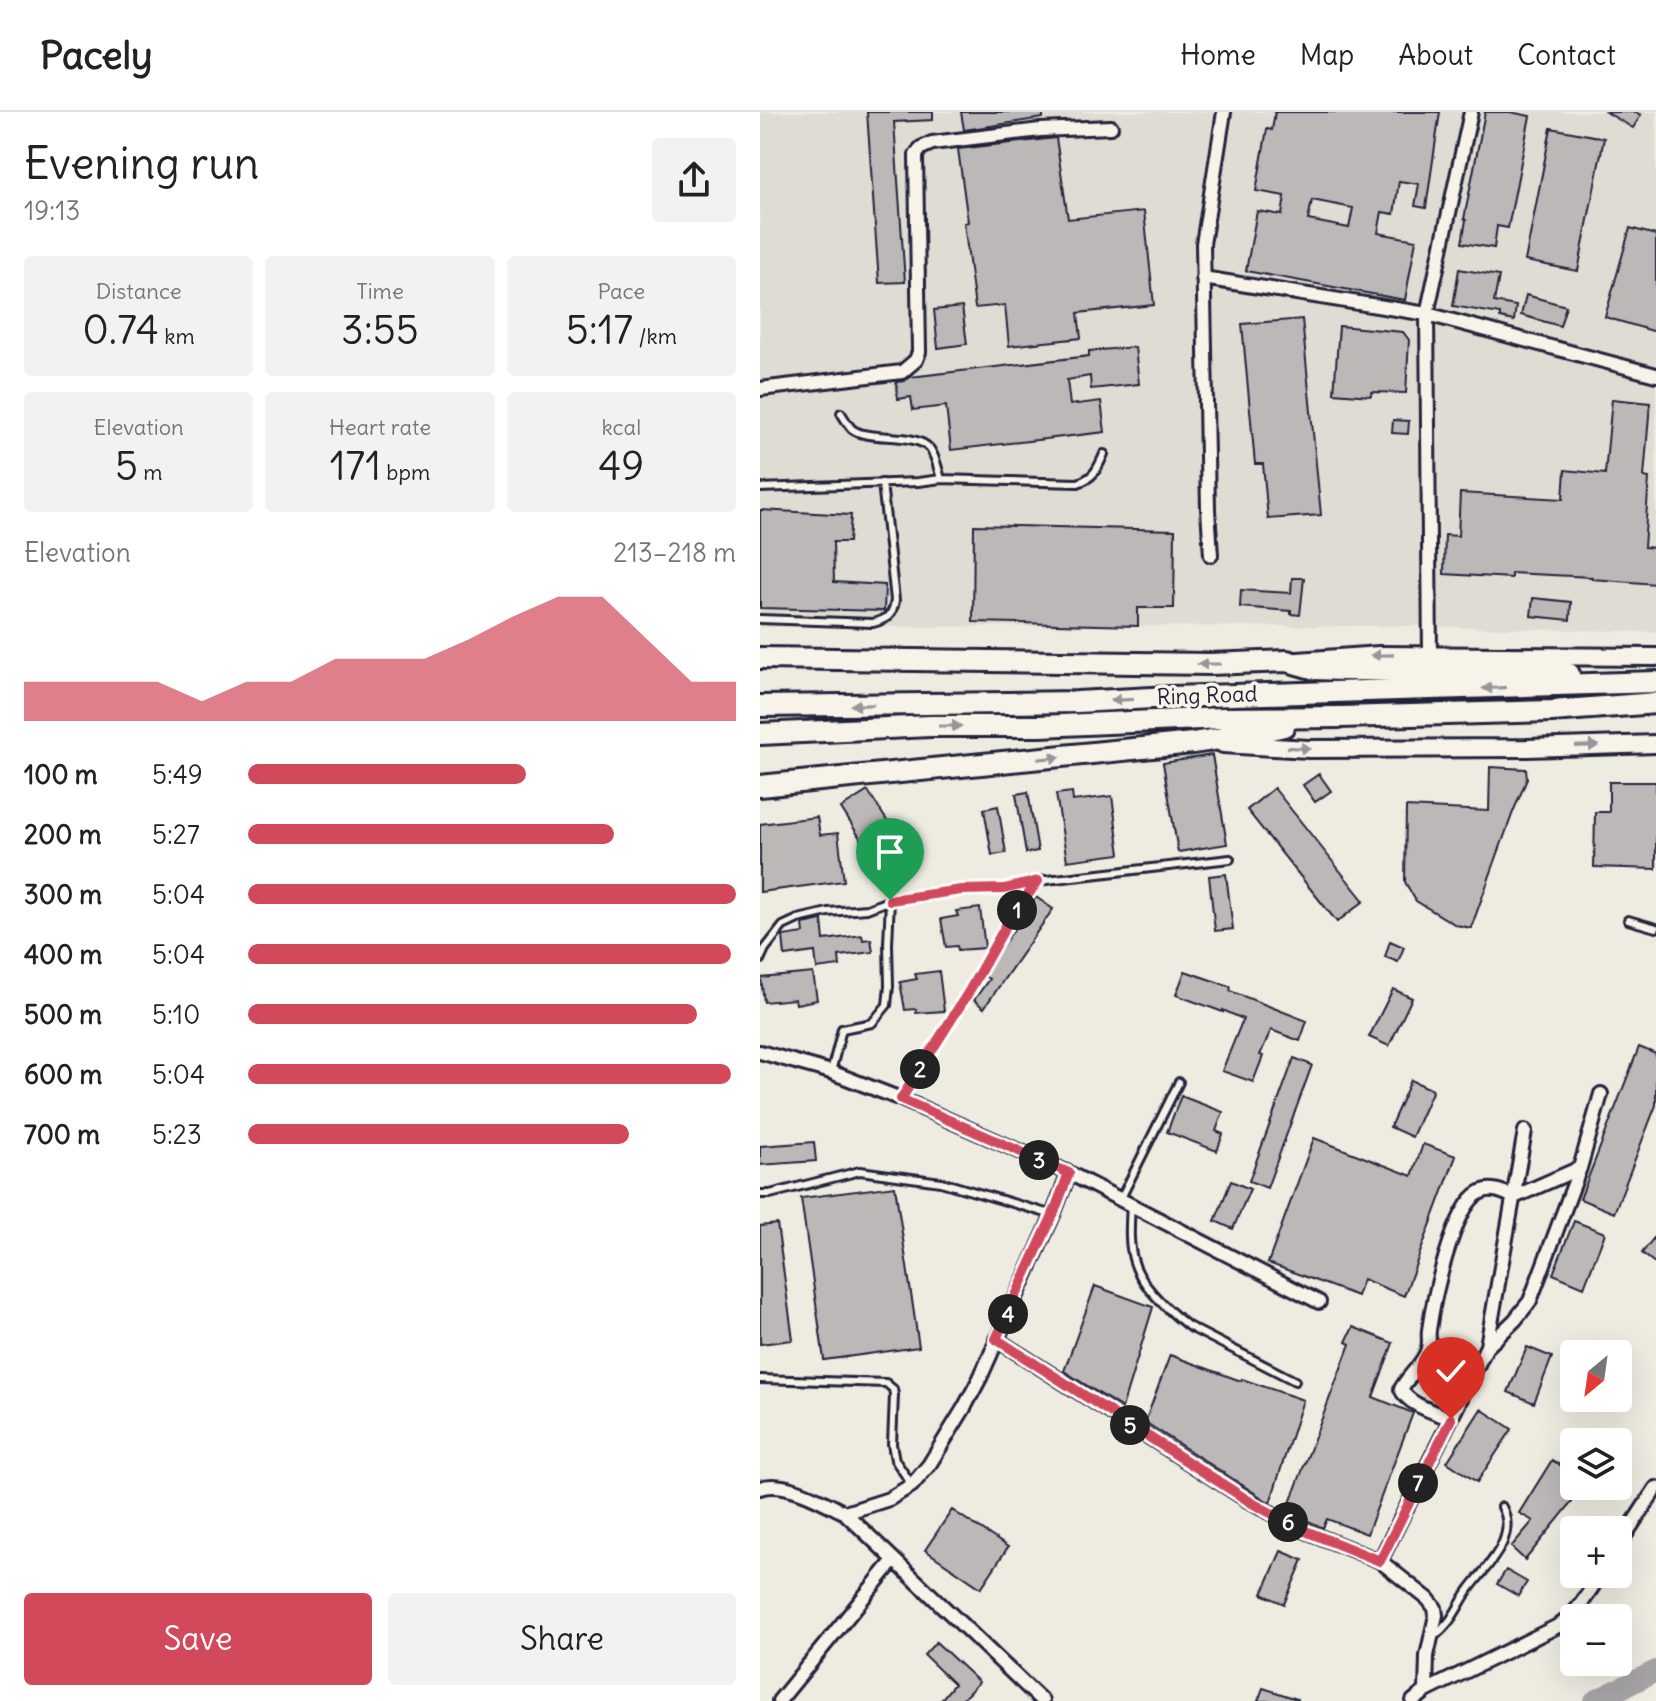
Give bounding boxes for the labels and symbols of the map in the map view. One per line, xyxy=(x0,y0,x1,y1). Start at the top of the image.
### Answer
one-way arrow xyxy=(1369,649,1394,661)
one-way arrow xyxy=(1196,658,1221,670)
street label: Ring Road xyxy=(1156,679,1258,711)
one-way arrow xyxy=(1481,681,1506,694)
one-way arrow xyxy=(1109,694,1134,707)
one-way arrow xyxy=(849,699,874,711)
one-way arrow xyxy=(938,720,963,732)
one-way arrow xyxy=(1575,740,1600,752)
one-way arrow xyxy=(1287,742,1312,755)
one-way arrow xyxy=(1036,751,1061,764)
pin xyxy=(856,818,924,900)
pin: 1 xyxy=(997,890,1037,930)
pin: 2 xyxy=(900,1049,940,1089)
pin: 3 xyxy=(1019,1140,1059,1180)
pin: 4 xyxy=(988,1294,1028,1334)
pin xyxy=(1417,1337,1485,1419)
north arrow xyxy=(1560,1340,1632,1412)
pin: 5 xyxy=(1110,1405,1150,1445)
pin: 7 xyxy=(1398,1463,1438,1503)
pin: 6 xyxy=(1268,1502,1308,1542)

